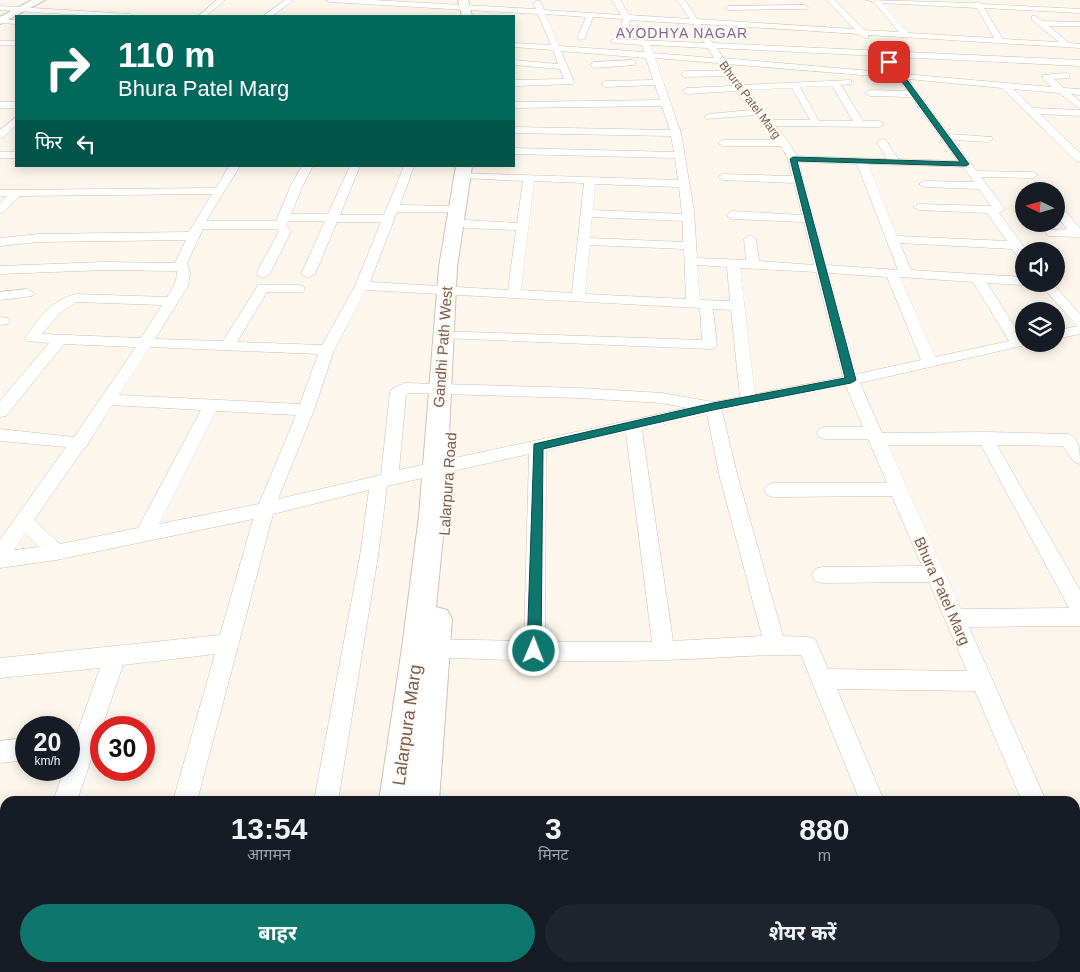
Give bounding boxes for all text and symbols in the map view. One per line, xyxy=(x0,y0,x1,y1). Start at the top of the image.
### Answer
district label: AYODHYA NAGAR xyxy=(616,25,748,41)
icon: right xyxy=(35,35,100,100)
text: 110 m xyxy=(118,35,215,74)
pin xyxy=(868,41,910,83)
icon: arrive xyxy=(875,48,903,76)
street label: Bhura Patel Marg xyxy=(716,58,784,142)
text: Bhura Patel Marg xyxy=(118,76,289,101)
icon: left xyxy=(72,130,100,158)
text: फिर xyxy=(35,132,62,153)
north arrow xyxy=(1015,182,1065,232)
map controls xyxy=(1015,182,1065,352)
button: sound xyxy=(1015,242,1065,292)
street label: Gandhi Path West xyxy=(430,285,455,408)
button: layers xyxy=(1015,302,1065,352)
street label: Lalarpura Road xyxy=(435,432,460,536)
street label: Bhura Patel Marg xyxy=(911,534,974,648)
position arrow xyxy=(507,624,559,676)
street label: Lalarpura Marg xyxy=(389,663,425,787)
speed limit sign: 30 xyxy=(90,716,155,781)
text: 20 xyxy=(34,728,61,756)
text: km/h xyxy=(34,754,61,768)
text: 13:54 xyxy=(231,812,307,845)
text: 3 xyxy=(545,812,562,845)
text: 880 xyxy=(799,813,849,846)
text: आगमन xyxy=(247,846,291,863)
text: मिनट xyxy=(538,846,569,863)
text: m xyxy=(818,847,831,864)
button: बाहर xyxy=(20,904,535,962)
button: शेयर करें xyxy=(545,904,1060,962)

